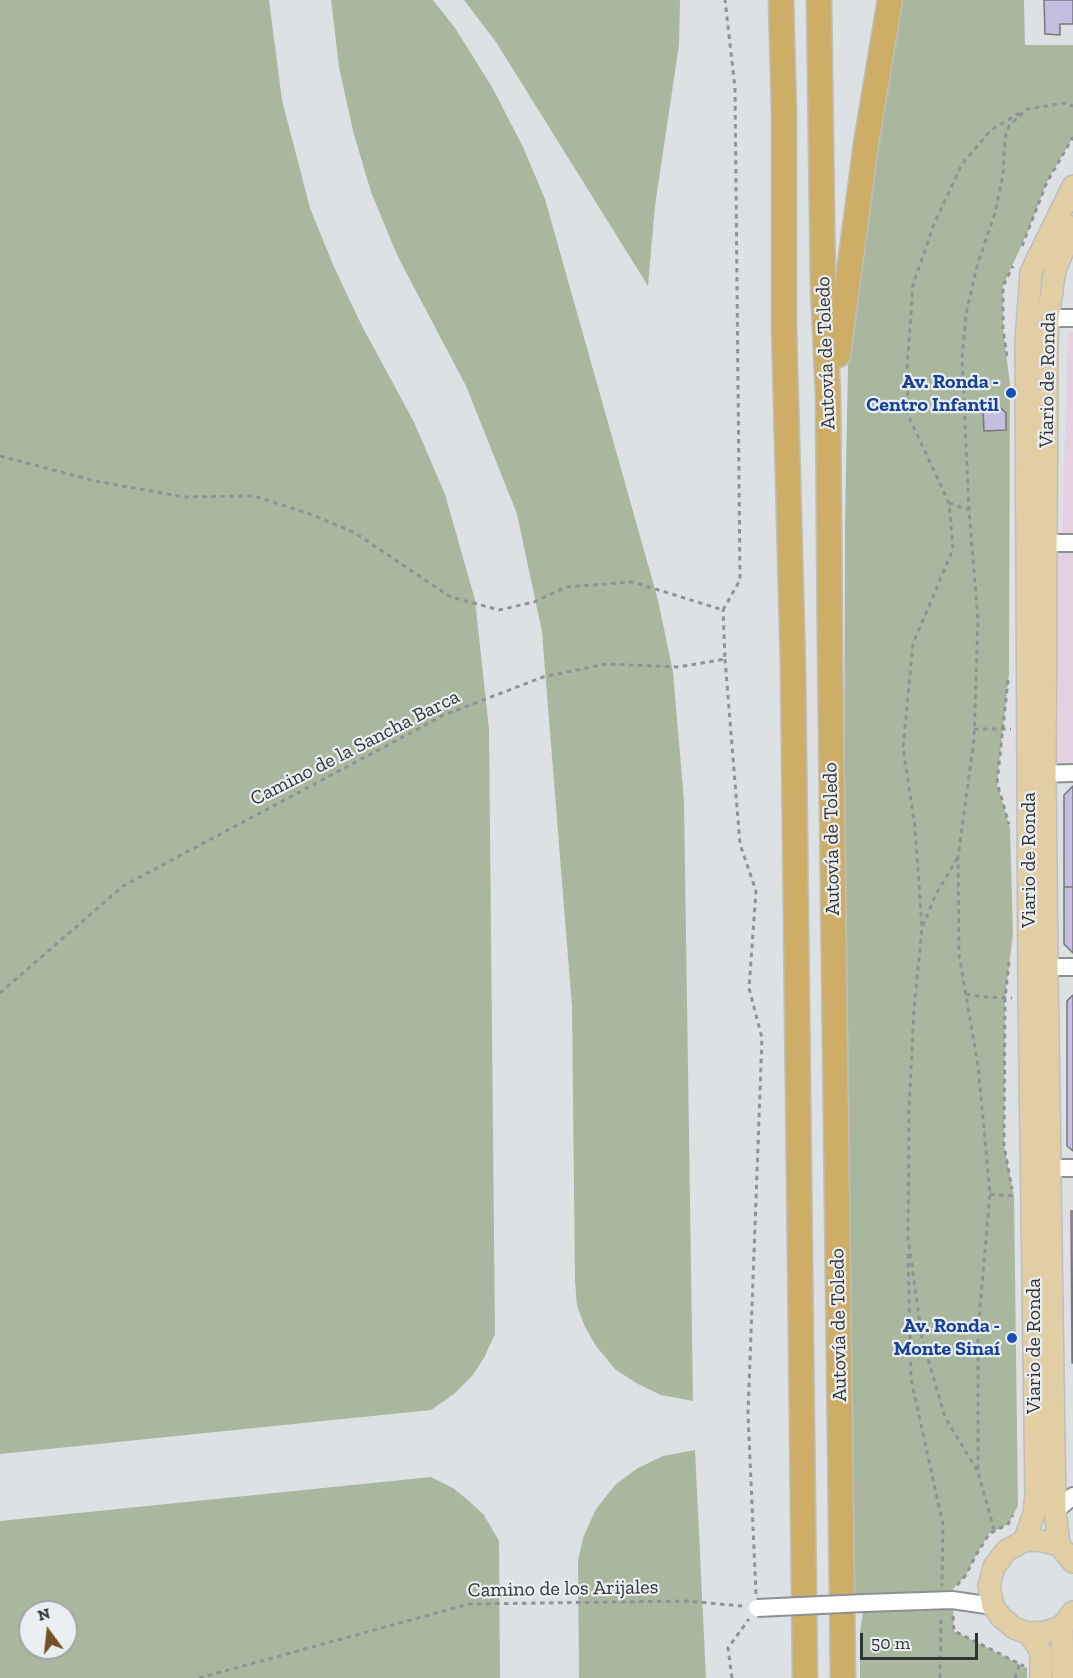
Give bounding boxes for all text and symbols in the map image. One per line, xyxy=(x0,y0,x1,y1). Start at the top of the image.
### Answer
street label: Autovía de Toledo xyxy=(811,276,841,430)
street label: Viario de Ronda xyxy=(1035,312,1061,448)
place label: Av. Ronda - Centro Infantil xyxy=(866,370,999,417)
marker: Av. Ronda - Centro Infantil xyxy=(1004,386,1018,400)
street label: Camino de la Sancha Barca xyxy=(246,685,464,811)
street label: Autovía de Toledo xyxy=(819,762,845,916)
street label: Viario de Ronda xyxy=(1017,792,1041,928)
street label: Autovía de Toledo xyxy=(826,1248,852,1402)
street label: Viario de Ronda xyxy=(1022,1278,1046,1414)
place label: Av. Ronda - Monte Sinaí xyxy=(894,1314,1000,1361)
marker: Av. Ronda - Monte Sinaí xyxy=(1005,1331,1019,1345)
street label: Camino de los Arijales xyxy=(467,1575,659,1603)
north arrow xyxy=(18,1600,78,1660)
text: N xyxy=(35,1603,52,1625)
scale bar xyxy=(863,1621,982,1659)
text: 50 m xyxy=(871,1632,910,1654)

